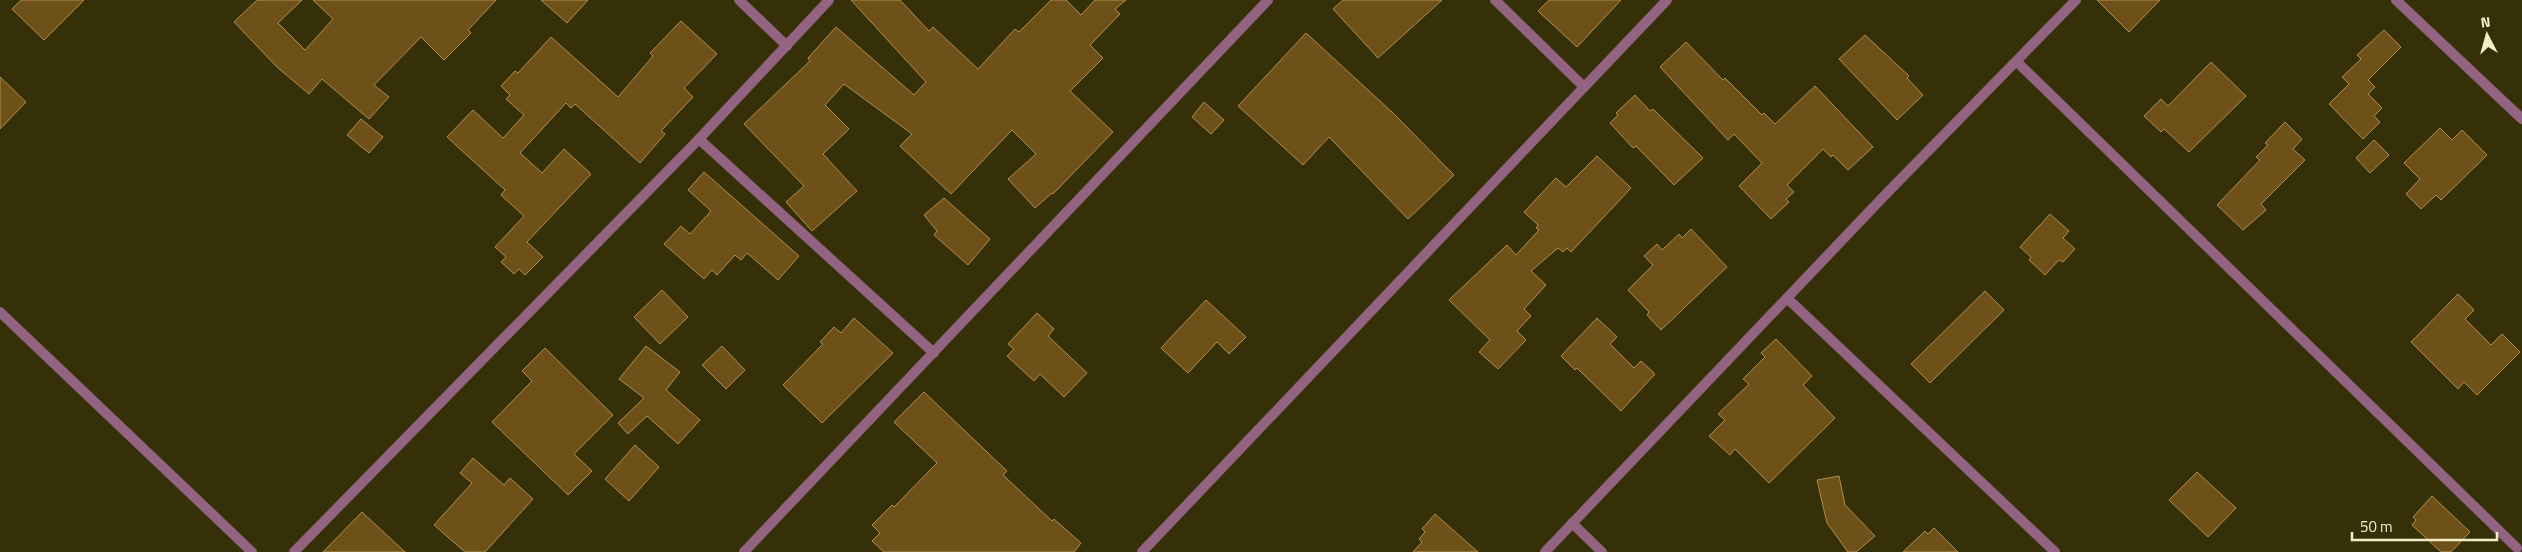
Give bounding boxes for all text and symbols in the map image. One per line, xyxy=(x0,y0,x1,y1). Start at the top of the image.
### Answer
north arrow xyxy=(2462,10,2512,60)
text: N xyxy=(2480,11,2492,33)
scale bar xyxy=(2352,510,2497,542)
text: 50 m xyxy=(2360,515,2393,538)

